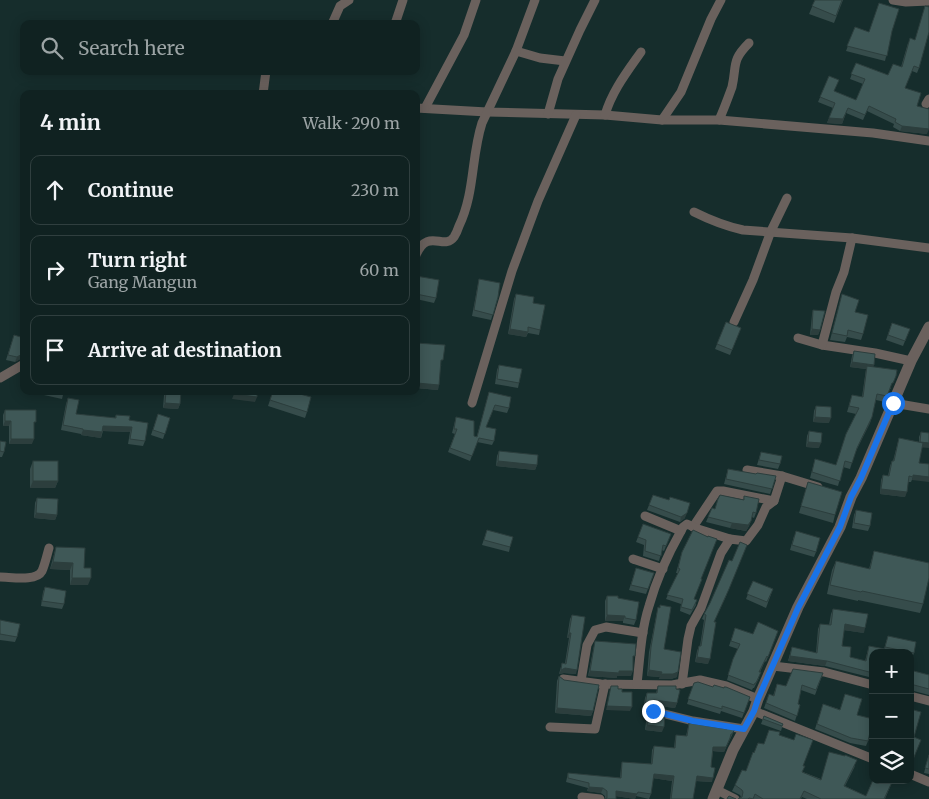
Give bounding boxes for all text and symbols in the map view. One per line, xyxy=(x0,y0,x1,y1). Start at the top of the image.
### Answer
search box xyxy=(20,20,420,75)
icon: search xyxy=(38,34,66,62)
text: Search here xyxy=(78,36,185,60)
text: 4 min xyxy=(40,109,101,136)
text: Walk · 290 m xyxy=(303,113,400,133)
icon: ahead xyxy=(41,176,69,204)
text: Continue xyxy=(88,178,174,202)
text: 230 m xyxy=(351,180,399,200)
text: Turn right xyxy=(88,248,187,272)
icon: right xyxy=(41,256,69,284)
text: 60 m xyxy=(359,260,399,280)
text: Gang Mangun xyxy=(88,272,197,292)
icon: arrive xyxy=(41,336,69,364)
text: Arrive at destination xyxy=(88,338,282,362)
route start xyxy=(882,392,905,415)
map controls xyxy=(869,649,914,784)
button: + xyxy=(869,649,914,694)
button: − xyxy=(869,694,914,739)
route end xyxy=(642,700,665,723)
button: layers xyxy=(869,739,914,784)

